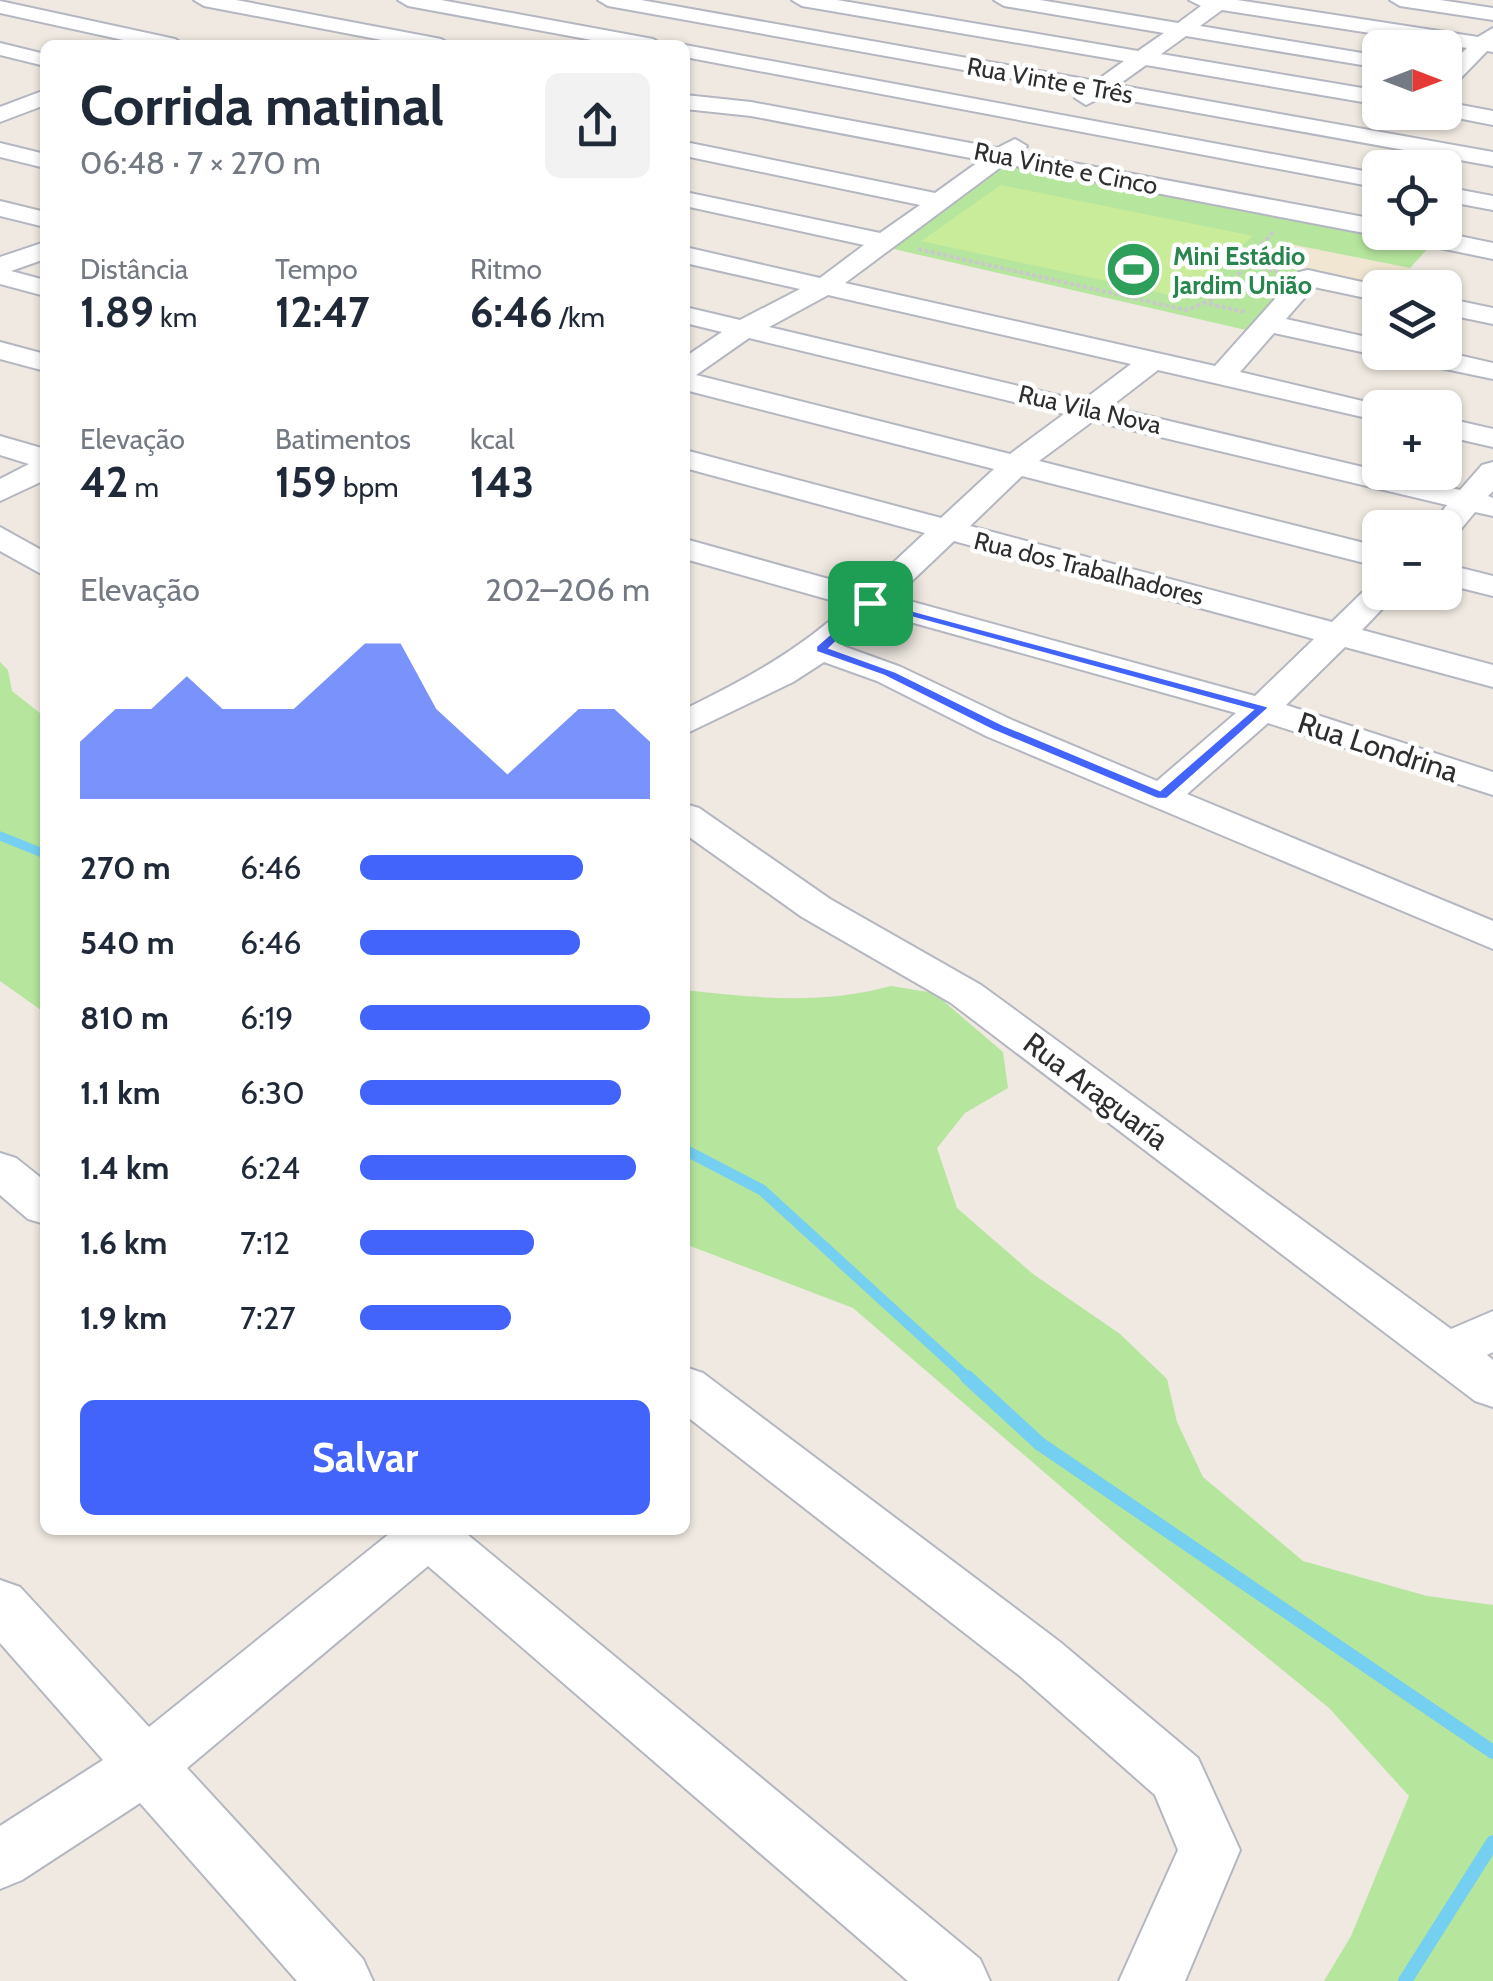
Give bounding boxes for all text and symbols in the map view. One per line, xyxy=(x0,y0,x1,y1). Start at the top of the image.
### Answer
north arrow xyxy=(1362,30,1462,130)
map controls xyxy=(1362,30,1462,610)
street label: Rua Vinte e Três xyxy=(965,51,1135,109)
text: Corrida matinal xyxy=(80,72,444,139)
button: share xyxy=(545,73,650,178)
street label: Rua Vinte e Cinco xyxy=(972,135,1160,201)
text: 06:48 · 7 × 270 m xyxy=(80,143,321,182)
button: locate xyxy=(1362,150,1462,250)
sports icon: Mini Estádio Jardim União xyxy=(1104,240,1164,300)
place label: Mini Estádio Jardim União xyxy=(1172,241,1312,300)
text: Distância xyxy=(80,252,188,286)
text: Tempo xyxy=(275,252,358,286)
text: Ritmo xyxy=(470,252,542,286)
button: layers xyxy=(1362,270,1462,370)
text: 1.89 xyxy=(80,286,154,338)
text: 12:47 xyxy=(275,286,370,338)
text: 6:46 xyxy=(470,286,553,338)
text: km xyxy=(154,300,197,334)
text: /km xyxy=(553,300,605,334)
street label: Rua Vila Nova xyxy=(1016,378,1164,440)
button: + xyxy=(1362,390,1462,490)
text: Elevação xyxy=(80,422,185,456)
text: Batimentos xyxy=(275,422,411,456)
text: kcal xyxy=(470,422,515,456)
text: 42 xyxy=(80,456,128,508)
text: 159 xyxy=(275,456,337,508)
text: 143 xyxy=(470,456,534,508)
text: m xyxy=(128,470,159,504)
text: bpm xyxy=(337,470,399,504)
button: − xyxy=(1362,510,1462,610)
street label: Rua dos Trabalhadores xyxy=(971,525,1207,611)
pin xyxy=(828,561,913,646)
text: Elevação xyxy=(80,570,200,609)
text: 202–206 m xyxy=(485,570,650,609)
icon: arrive xyxy=(843,576,898,631)
street label: Rua Londrina xyxy=(1293,704,1463,790)
text: 270 m xyxy=(80,848,171,887)
text: 6:46 xyxy=(240,848,302,887)
text: 540 m xyxy=(80,923,175,962)
text: 6:46 xyxy=(240,923,302,962)
text: 810 m xyxy=(80,998,169,1037)
text: 6:19 xyxy=(240,998,293,1037)
street label: Rua Araguaría xyxy=(1016,1024,1176,1158)
text: 1.1 km xyxy=(80,1073,161,1112)
text: 6:30 xyxy=(240,1073,304,1112)
text: 1.4 km xyxy=(80,1148,169,1187)
text: 6:24 xyxy=(240,1148,300,1187)
text: 1.6 km xyxy=(80,1223,167,1262)
text: 7:12 xyxy=(240,1223,290,1262)
text: 1.9 km xyxy=(80,1298,167,1337)
text: 7:27 xyxy=(240,1298,296,1337)
button: Salvar xyxy=(80,1400,650,1515)

